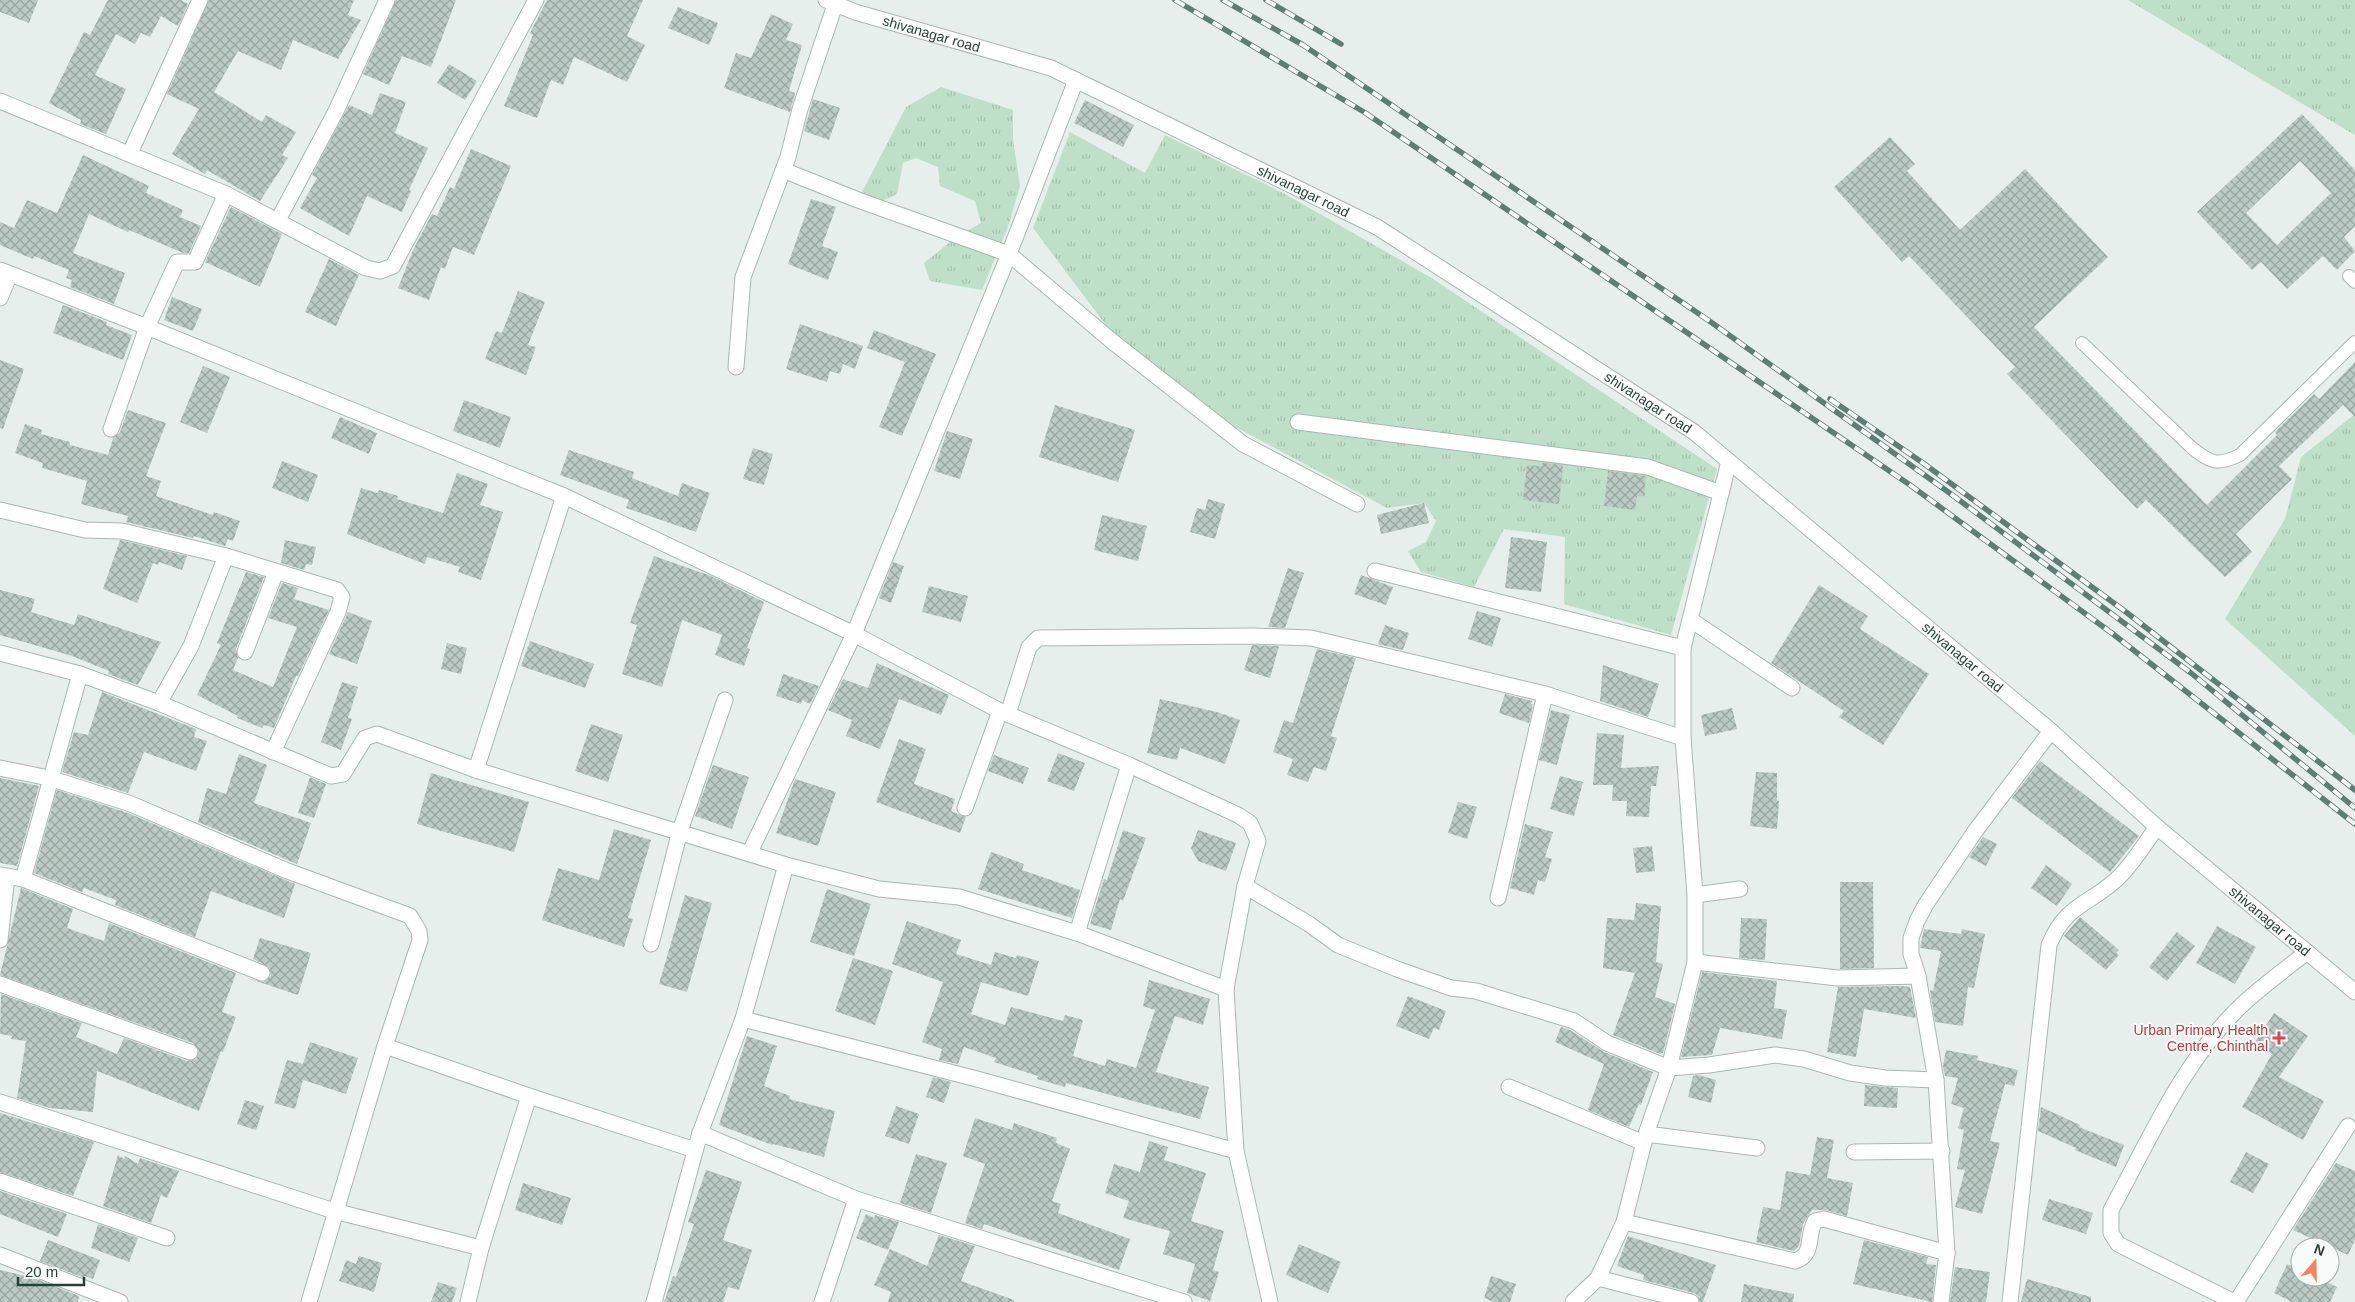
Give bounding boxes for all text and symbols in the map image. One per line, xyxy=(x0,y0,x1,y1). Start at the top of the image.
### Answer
street label: shivanagar road xyxy=(881,12,982,55)
street label: shivanagar road xyxy=(1255,162,1352,220)
street label: shivanagar road xyxy=(1602,368,1695,436)
street label: shivanagar road xyxy=(1919,619,2006,695)
street label: shivanagar road xyxy=(2226,883,2314,959)
place label: Urban Primary Health Centre, Chinthal xyxy=(2133,1022,2268,1054)
marker: Urban Primary Health Centre, Chinthal xyxy=(2272,1031,2286,1045)
north arrow xyxy=(2290,1237,2340,1287)
text: N xyxy=(2312,1241,2327,1259)
scale bar xyxy=(18,1254,84,1286)
text: 20 m xyxy=(25,1263,58,1280)

